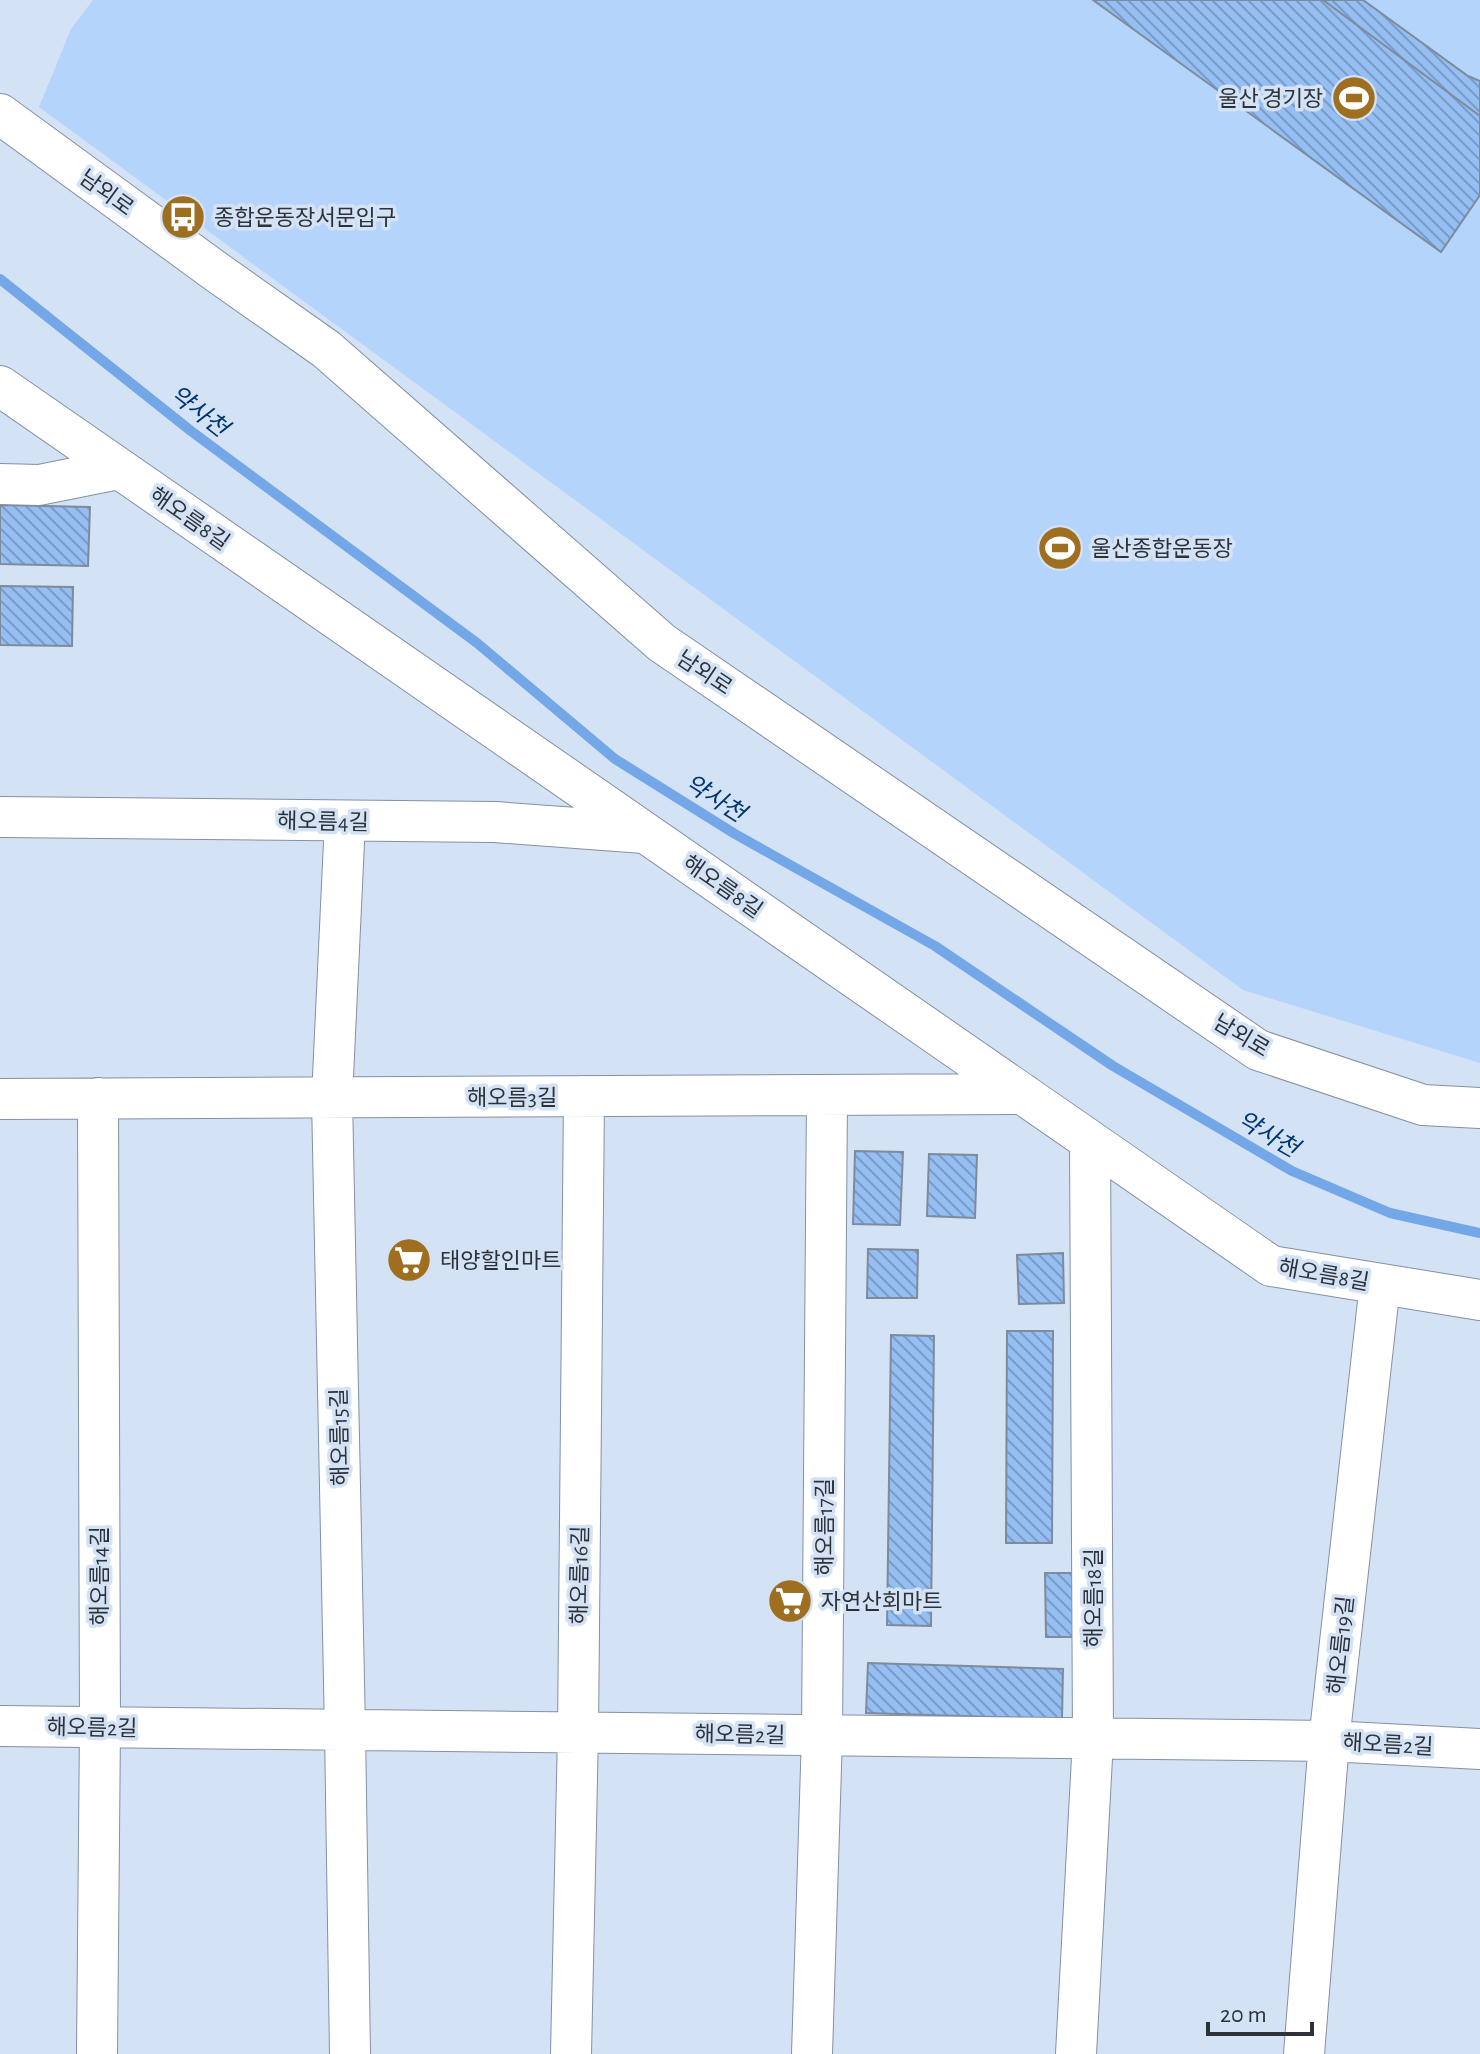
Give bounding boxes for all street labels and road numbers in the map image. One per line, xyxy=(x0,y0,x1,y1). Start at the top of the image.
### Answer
street label: 남외로 xyxy=(75,165,138,220)
street label: 해오름8길 xyxy=(146,483,234,554)
street label: 남외로 xyxy=(673,646,736,699)
street label: 해오름4길 xyxy=(277,809,369,834)
street label: 해오름8길 xyxy=(679,851,767,922)
street label: 남외로 xyxy=(1210,1010,1274,1061)
street label: 해오름3길 xyxy=(467,1086,557,1109)
street label: 해오름8길 xyxy=(1277,1255,1371,1294)
street label: 해오름15길 xyxy=(327,1388,352,1486)
street label: 해오름17길 xyxy=(813,1478,836,1576)
street label: 해오름16길 xyxy=(567,1525,592,1625)
street label: 해오름14길 xyxy=(88,1526,111,1626)
street label: 해오름18길 xyxy=(1082,1549,1105,1647)
street label: 해오름19길 xyxy=(1324,1595,1357,1695)
street label: 해오름2길 xyxy=(46,1715,138,1740)
street label: 해오름2길 xyxy=(694,1722,786,1747)
street label: 해오름2길 xyxy=(1342,1731,1434,1758)

